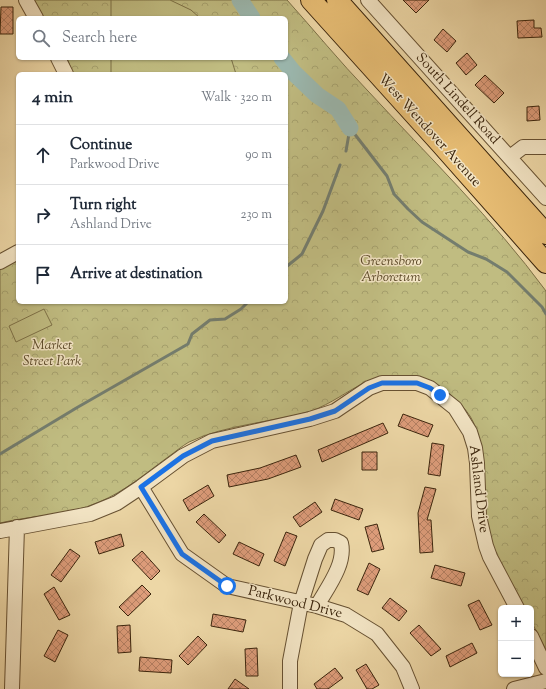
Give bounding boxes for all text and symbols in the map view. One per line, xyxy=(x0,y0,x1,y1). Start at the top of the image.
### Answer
search box xyxy=(16,16,288,60)
icon: search xyxy=(30,27,52,49)
text: Search here xyxy=(62,28,137,49)
street label: South Lindell Road xyxy=(410,49,504,149)
street label: West Wendover Avenue xyxy=(373,70,485,192)
text: 4 min xyxy=(32,86,73,110)
text: Walk · 320 m xyxy=(201,89,272,107)
text: Continue xyxy=(70,135,132,156)
icon: ahead xyxy=(32,144,54,166)
text: 90 m xyxy=(245,146,272,164)
text: Parkwood Drive xyxy=(70,156,160,174)
text: Turn right xyxy=(70,195,136,216)
icon: right xyxy=(32,204,54,226)
text: 230 m xyxy=(240,206,272,224)
text: Ashland Drive xyxy=(70,216,152,234)
park label: Greensboro Arboretum xyxy=(360,252,422,288)
icon: arrive xyxy=(32,264,54,286)
text: Arrive at destination xyxy=(70,264,203,285)
park label: Market Street Park xyxy=(23,336,82,372)
route end xyxy=(431,386,449,404)
street label: Ashland Drive xyxy=(463,444,493,534)
route start xyxy=(218,577,236,595)
street label: Parkwood Drive xyxy=(246,582,344,624)
map controls xyxy=(498,605,534,677)
button: + xyxy=(498,605,534,641)
button: − xyxy=(498,641,534,677)

